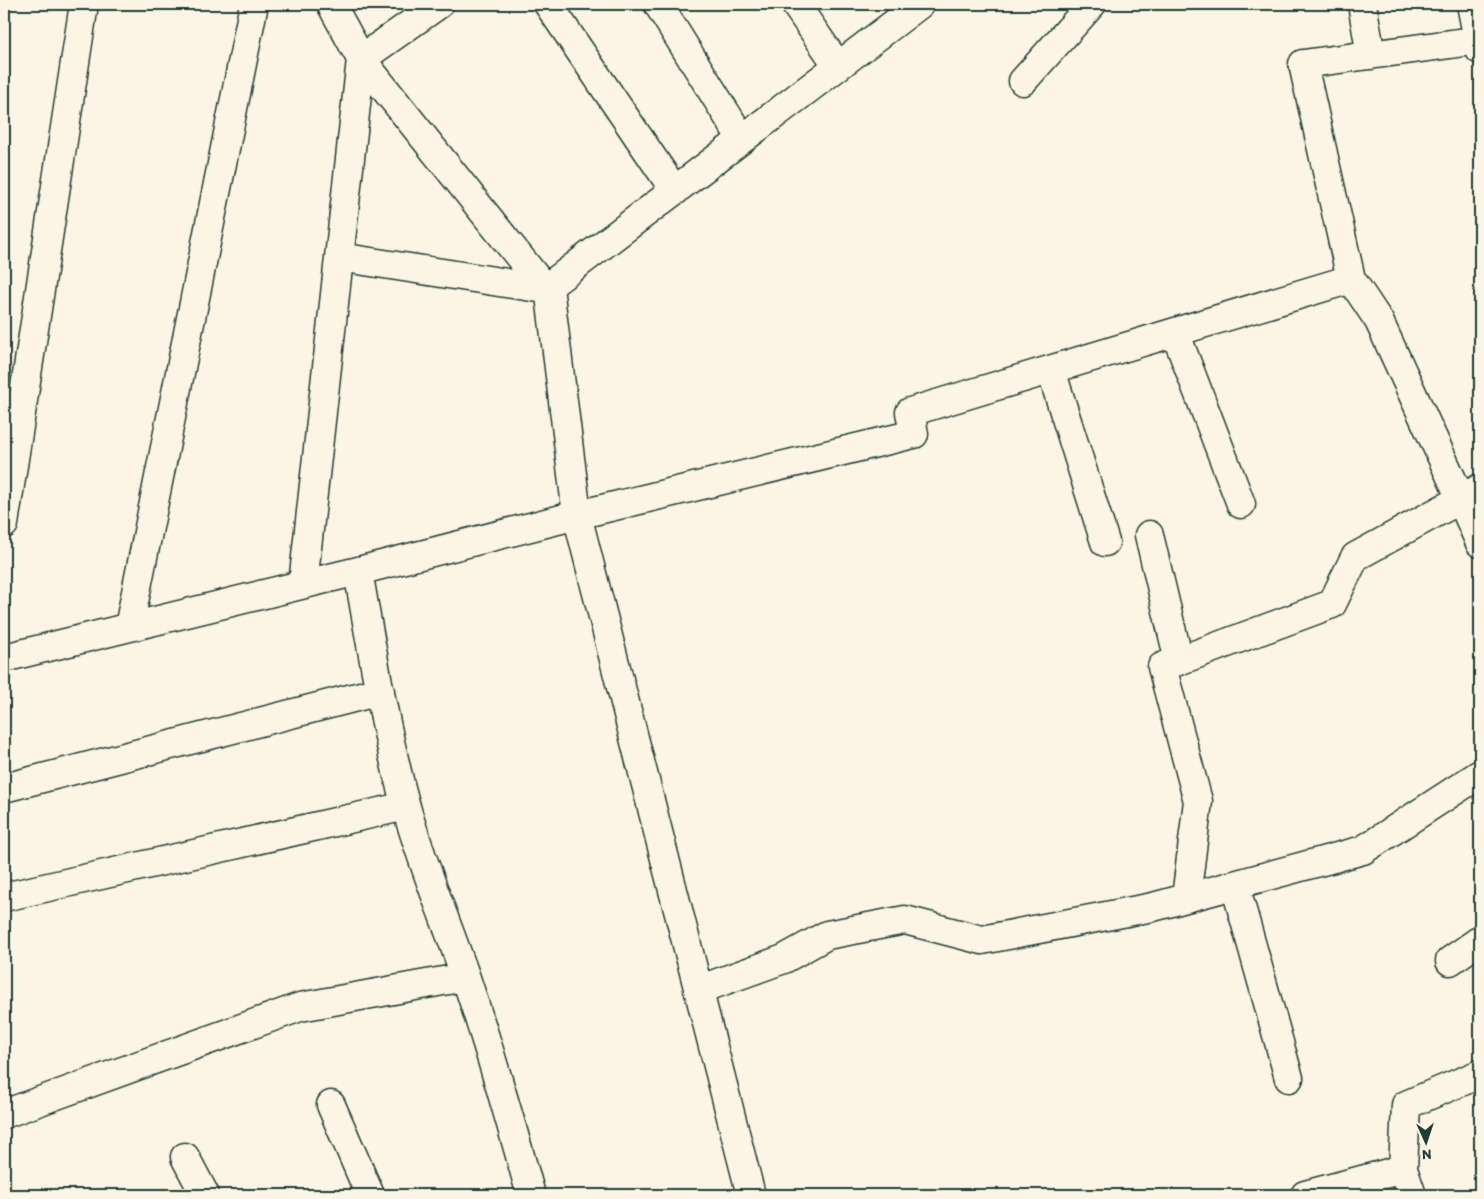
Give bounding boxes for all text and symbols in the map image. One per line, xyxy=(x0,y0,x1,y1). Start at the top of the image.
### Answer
north arrow xyxy=(1402,1116,1452,1166)
text: N xyxy=(1421,1146,1432,1163)

